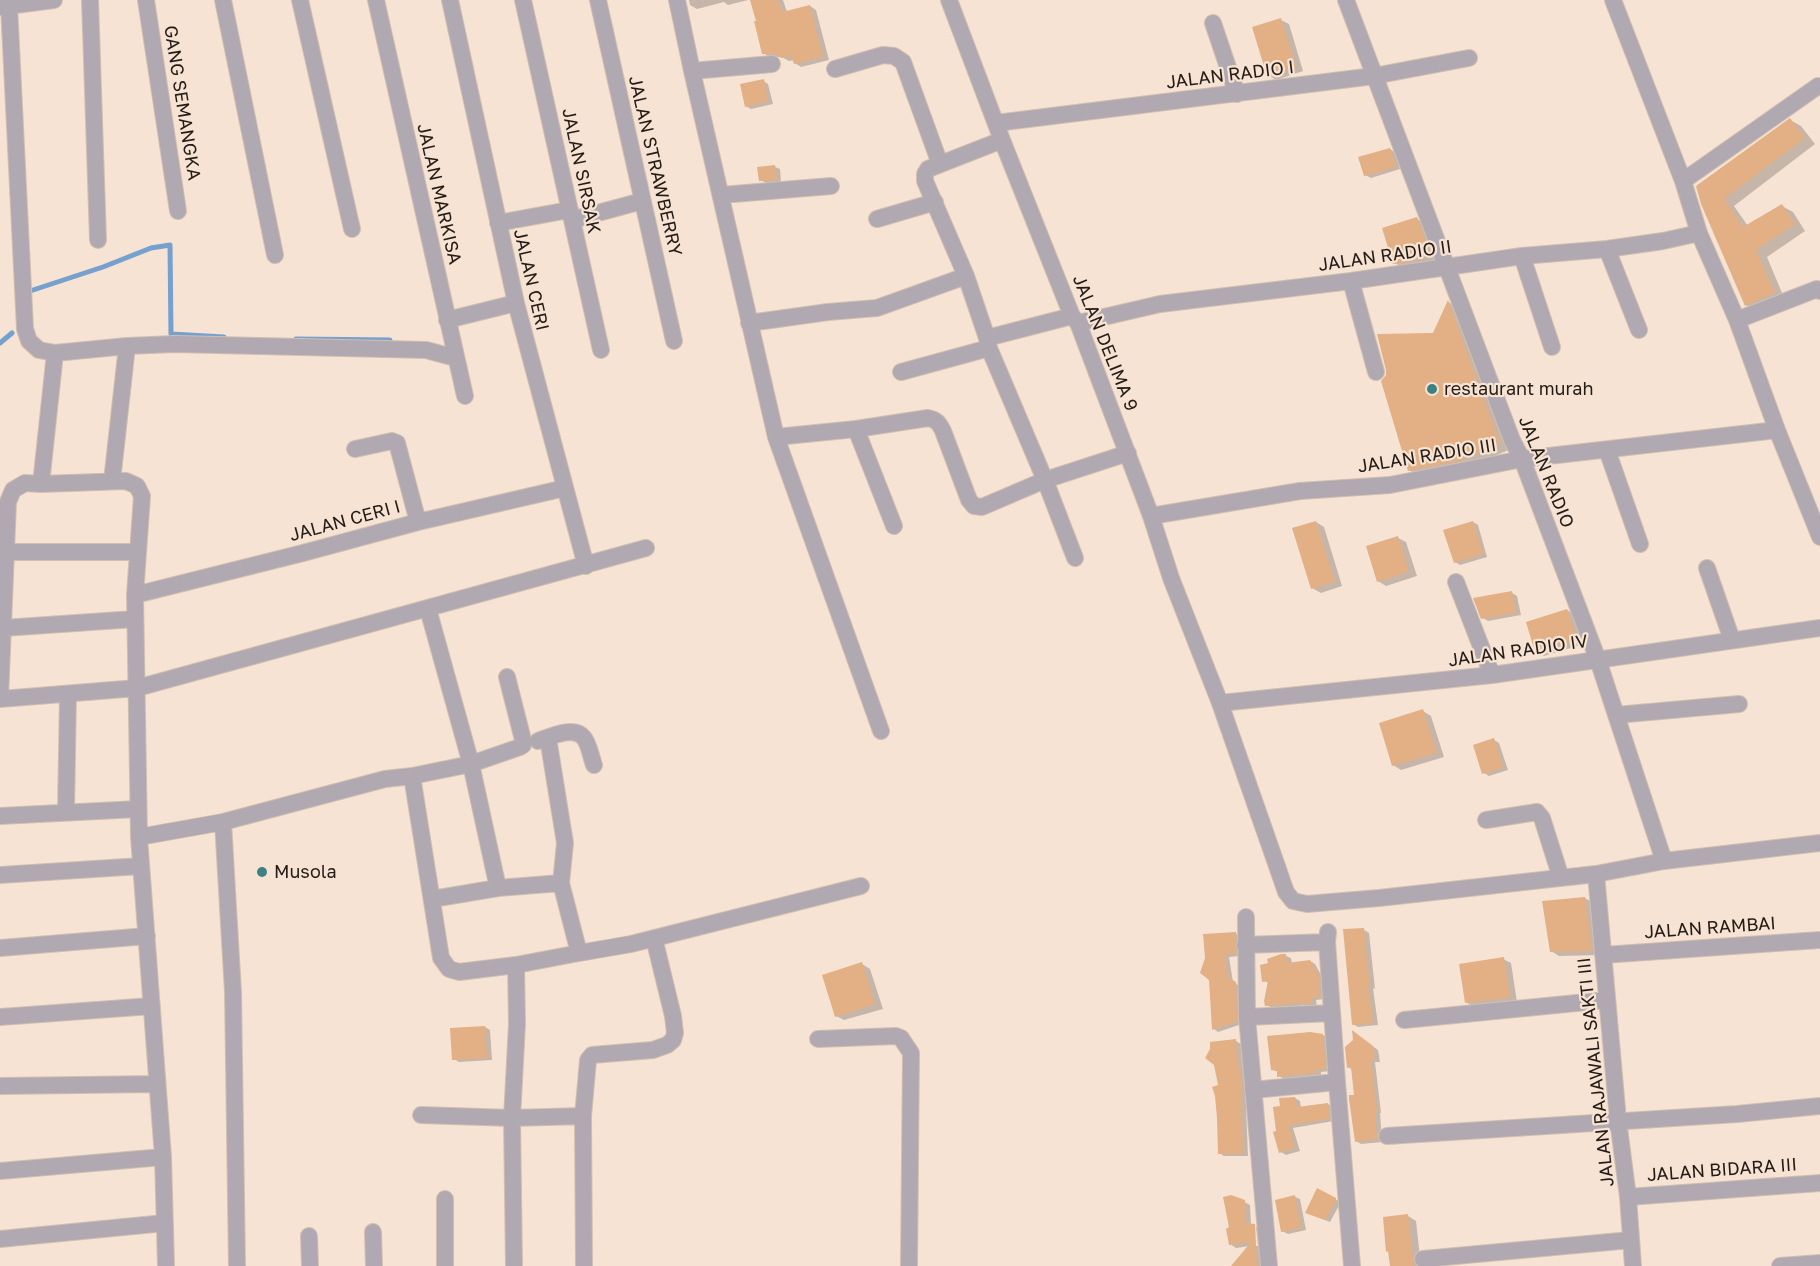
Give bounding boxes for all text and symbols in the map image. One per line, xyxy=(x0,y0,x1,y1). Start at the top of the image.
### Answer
street label: GANG SEMANGKA xyxy=(159,24,205,182)
street label: JALAN RADIO I xyxy=(1165,56,1295,94)
street label: JALAN STRAWBERRY xyxy=(624,74,686,258)
street label: JALAN SIRSAK xyxy=(557,106,605,236)
street label: JALAN MARKISA xyxy=(412,122,466,266)
street label: JALAN CERI xyxy=(509,227,553,333)
street label: JALAN RADIO II xyxy=(1317,236,1453,276)
street label: JALAN DELIMA 9 xyxy=(1068,272,1142,414)
place label: restaurant murah xyxy=(1444,378,1594,400)
marker: restaurant murah xyxy=(1425,382,1439,396)
street label: JALAN RADIO xyxy=(1514,413,1578,531)
street label: JALAN RADIO III xyxy=(1356,434,1498,478)
street label: JALAN CERI I xyxy=(287,496,403,546)
street label: JALAN RADIO IV xyxy=(1447,631,1589,671)
place label: Musola xyxy=(274,861,337,883)
marker: Musola xyxy=(255,865,269,879)
street label: JALAN RAMBAI xyxy=(1644,913,1776,943)
street label: JALAN RAJAWALI SAKTI III xyxy=(1573,956,1619,1188)
street label: JALAN BIDARA III xyxy=(1646,1154,1798,1186)

